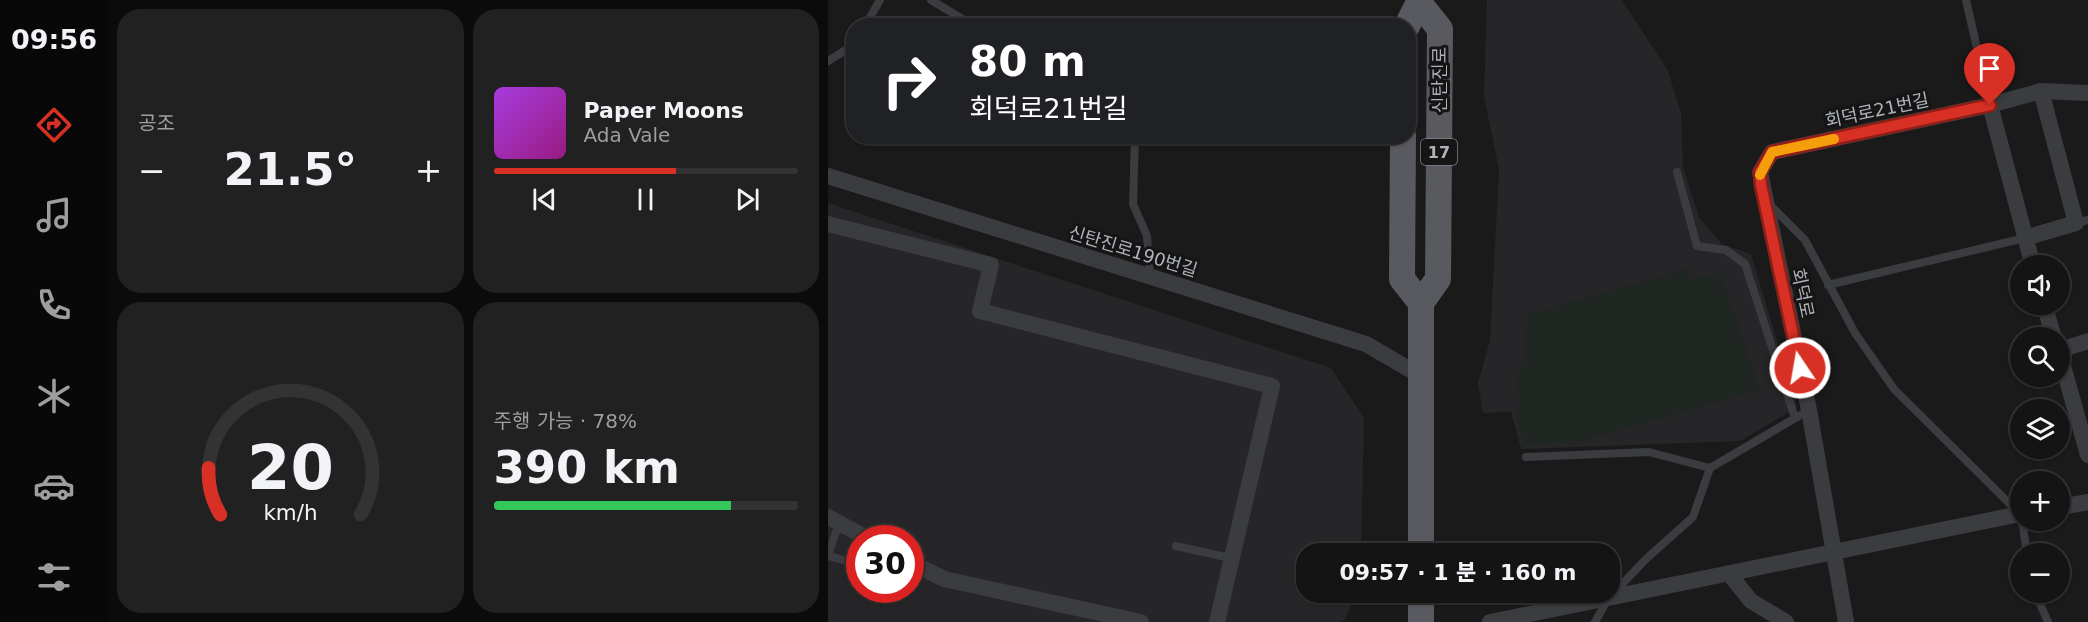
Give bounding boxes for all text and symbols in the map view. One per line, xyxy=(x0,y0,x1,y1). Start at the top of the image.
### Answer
text: 09:56 xyxy=(11,24,97,55)
text: 80 m xyxy=(969,37,1086,86)
icon: right xyxy=(870,42,948,120)
pin xyxy=(1964,43,2015,105)
street label: 신탄진로 xyxy=(1429,47,1450,113)
icon: arrive xyxy=(1973,52,2006,85)
street label: 회덕로21번길 xyxy=(1823,89,1931,131)
text: 회덕로21번길 xyxy=(969,93,1128,124)
text: Paper Moons xyxy=(584,98,744,123)
icon: directions xyxy=(33,104,75,146)
text: 공조 xyxy=(138,111,175,135)
text: Ada Vale xyxy=(584,123,670,147)
road number: 17 xyxy=(1421,139,1457,165)
text: 21.5° xyxy=(223,143,357,196)
text: − xyxy=(138,151,166,190)
text: + xyxy=(415,151,443,190)
icon: previous xyxy=(528,183,561,216)
icon: pause xyxy=(629,183,662,216)
icon: next xyxy=(731,183,764,216)
icon: music xyxy=(33,194,75,236)
street label: 신탄진로190번길 xyxy=(1066,221,1200,281)
map controls xyxy=(2010,255,2070,603)
button: sound xyxy=(2010,255,2070,315)
street label: 회덕로 xyxy=(1788,267,1818,319)
icon: phone xyxy=(33,284,75,326)
button: search xyxy=(2010,327,2070,387)
position arrow xyxy=(1768,336,1832,400)
icon: climate xyxy=(33,375,75,417)
button: layers xyxy=(2010,399,2070,459)
text: 주행 가능 · 78% xyxy=(494,409,637,433)
text: 20 xyxy=(247,431,334,504)
text: 390 km xyxy=(494,441,680,494)
icon: car xyxy=(33,465,75,507)
button: + xyxy=(2010,471,2070,531)
text: km/h xyxy=(263,500,317,525)
speed limit sign: 30 xyxy=(846,525,924,603)
button: − xyxy=(2010,543,2070,603)
icon: filters xyxy=(33,556,75,598)
text: 09:57 · 1 분 · 160 m xyxy=(1339,560,1577,585)

